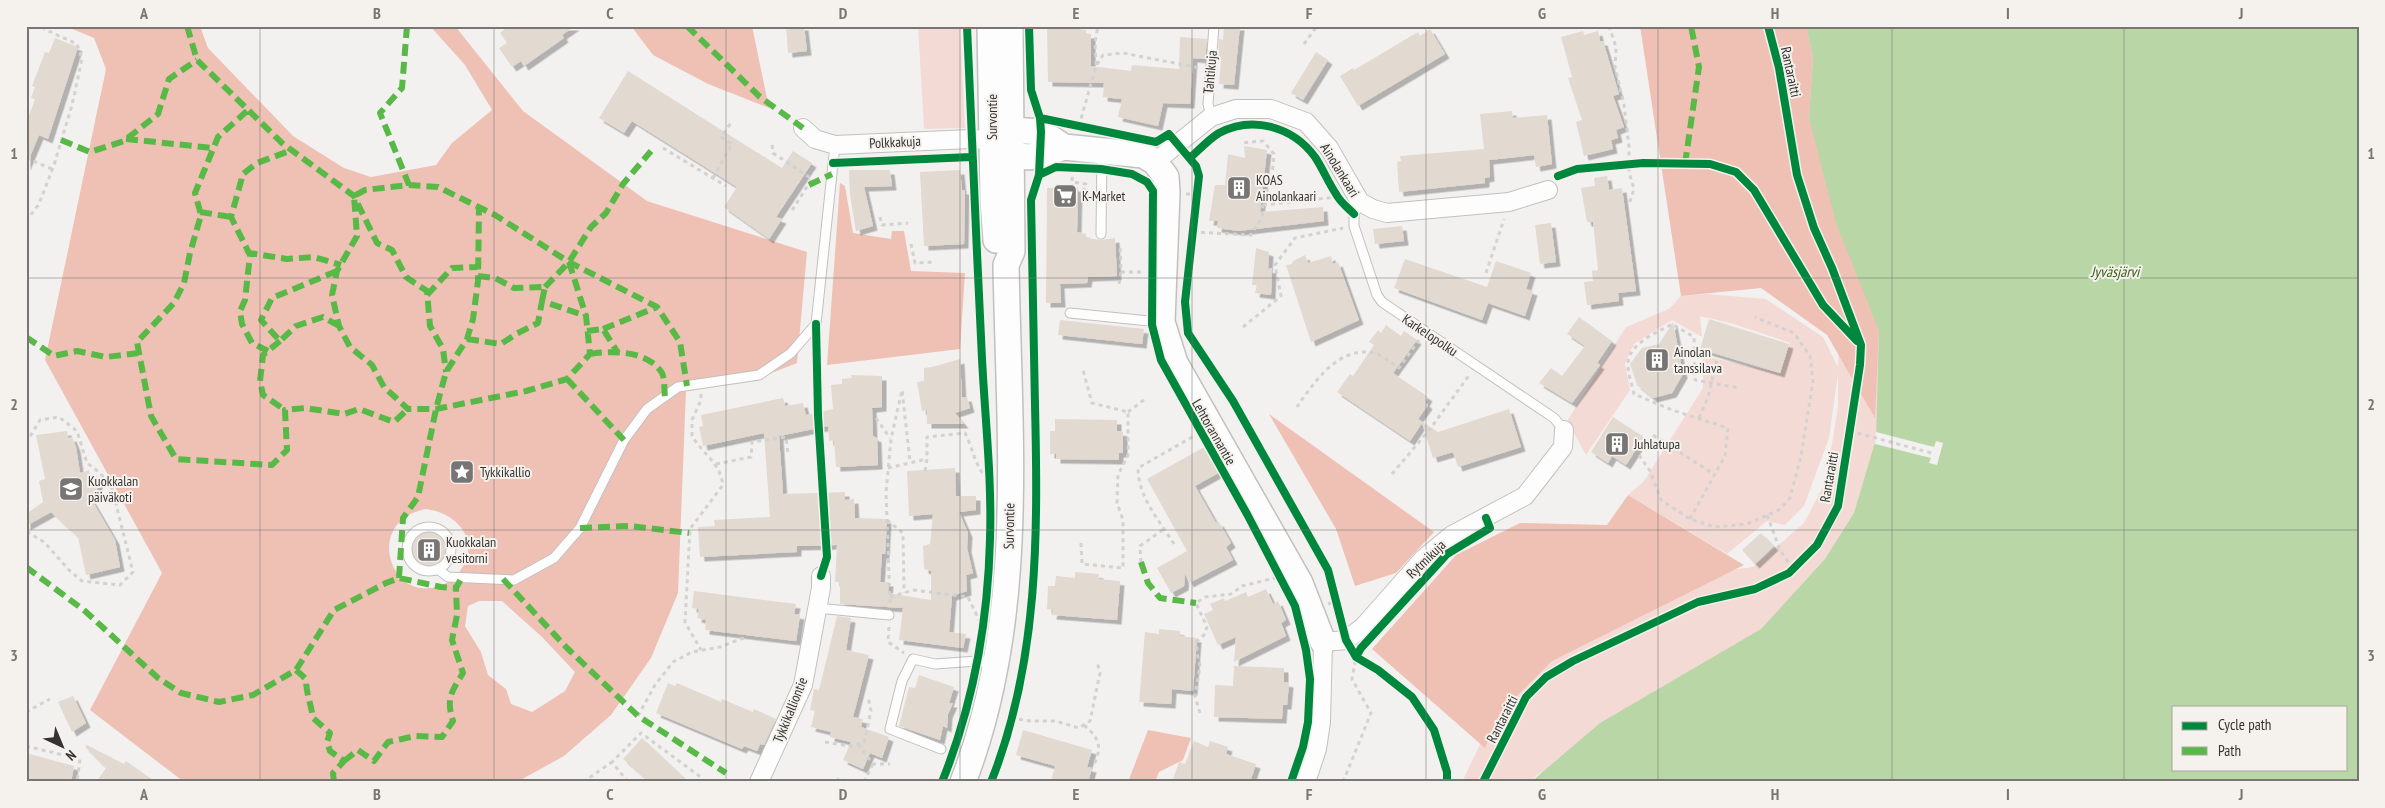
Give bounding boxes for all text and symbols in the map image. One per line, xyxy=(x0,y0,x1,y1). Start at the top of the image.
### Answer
text: A xyxy=(139,3,149,23)
text: B xyxy=(373,3,381,23)
text: C xyxy=(606,3,614,23)
text: D xyxy=(839,3,848,23)
text: E xyxy=(1073,3,1080,23)
text: F xyxy=(1306,3,1313,23)
text: G xyxy=(1538,3,1546,23)
text: H xyxy=(1771,3,1779,23)
text: I xyxy=(2006,3,2010,23)
text: J xyxy=(2238,3,2243,23)
street label: Rantaraitti xyxy=(1777,45,1805,99)
street label: Tahtikuja xyxy=(1199,49,1221,95)
street label: Survontie xyxy=(983,94,1001,140)
street label: Polkkakuja xyxy=(869,132,921,152)
street label: Ainolankaari xyxy=(1316,140,1364,200)
text: 1 xyxy=(10,143,18,163)
text: 1 xyxy=(2367,143,2375,163)
place label: KOAS Ainolankaari xyxy=(1256,171,1316,205)
building icon: KOAS Ainolankaari xyxy=(1226,175,1252,201)
supermarket icon: K-Market xyxy=(1052,183,1078,209)
place label: K-Market xyxy=(1082,187,1126,205)
water label: Jyväsjärvi xyxy=(2090,262,2141,281)
street label: Karkelopolku xyxy=(1399,310,1461,360)
place label: Ainolan tanssilava xyxy=(1674,343,1722,377)
building icon: Ainolan tanssilava xyxy=(1644,347,1670,373)
text: 2 xyxy=(10,394,18,414)
text: 2 xyxy=(2367,394,2375,414)
street label: Lehtorannantie xyxy=(1188,396,1240,468)
building icon: Juhlatupa xyxy=(1604,431,1630,457)
place label: Juhlatupa xyxy=(1633,435,1680,453)
street label: Rantaraitti xyxy=(1816,450,1842,504)
place icon: Tykkikallio xyxy=(449,459,475,485)
place label: Tykkikallio xyxy=(480,463,531,481)
place label: Kuokkalan päiväkoti xyxy=(88,472,138,506)
school or university icon: Kuokkalan päiväkoti xyxy=(58,476,84,502)
street label: Survontie xyxy=(1000,503,1018,549)
place label: Kuokkalan vesitorni xyxy=(446,533,496,567)
street label: Rytmikuja xyxy=(1403,536,1449,582)
building icon: Kuokkalan vesitorni xyxy=(416,537,442,563)
text: 3 xyxy=(10,645,18,665)
text: 3 xyxy=(2367,645,2375,665)
street label: Tykkikalliontie xyxy=(769,674,811,746)
street label: Rantaraitti xyxy=(1482,692,1522,746)
legend xyxy=(2172,706,2348,770)
text: Cycle path xyxy=(2218,715,2271,734)
north arrow xyxy=(38,720,88,770)
text: Path xyxy=(2218,741,2241,760)
text: N xyxy=(62,746,80,764)
text: A xyxy=(139,784,149,804)
text: B xyxy=(373,784,381,804)
text: C xyxy=(606,784,614,804)
text: D xyxy=(839,784,848,804)
text: E xyxy=(1073,784,1080,804)
text: F xyxy=(1306,784,1313,804)
text: G xyxy=(1538,784,1546,804)
text: H xyxy=(1771,784,1779,804)
text: I xyxy=(2006,784,2010,804)
text: J xyxy=(2238,784,2243,804)

